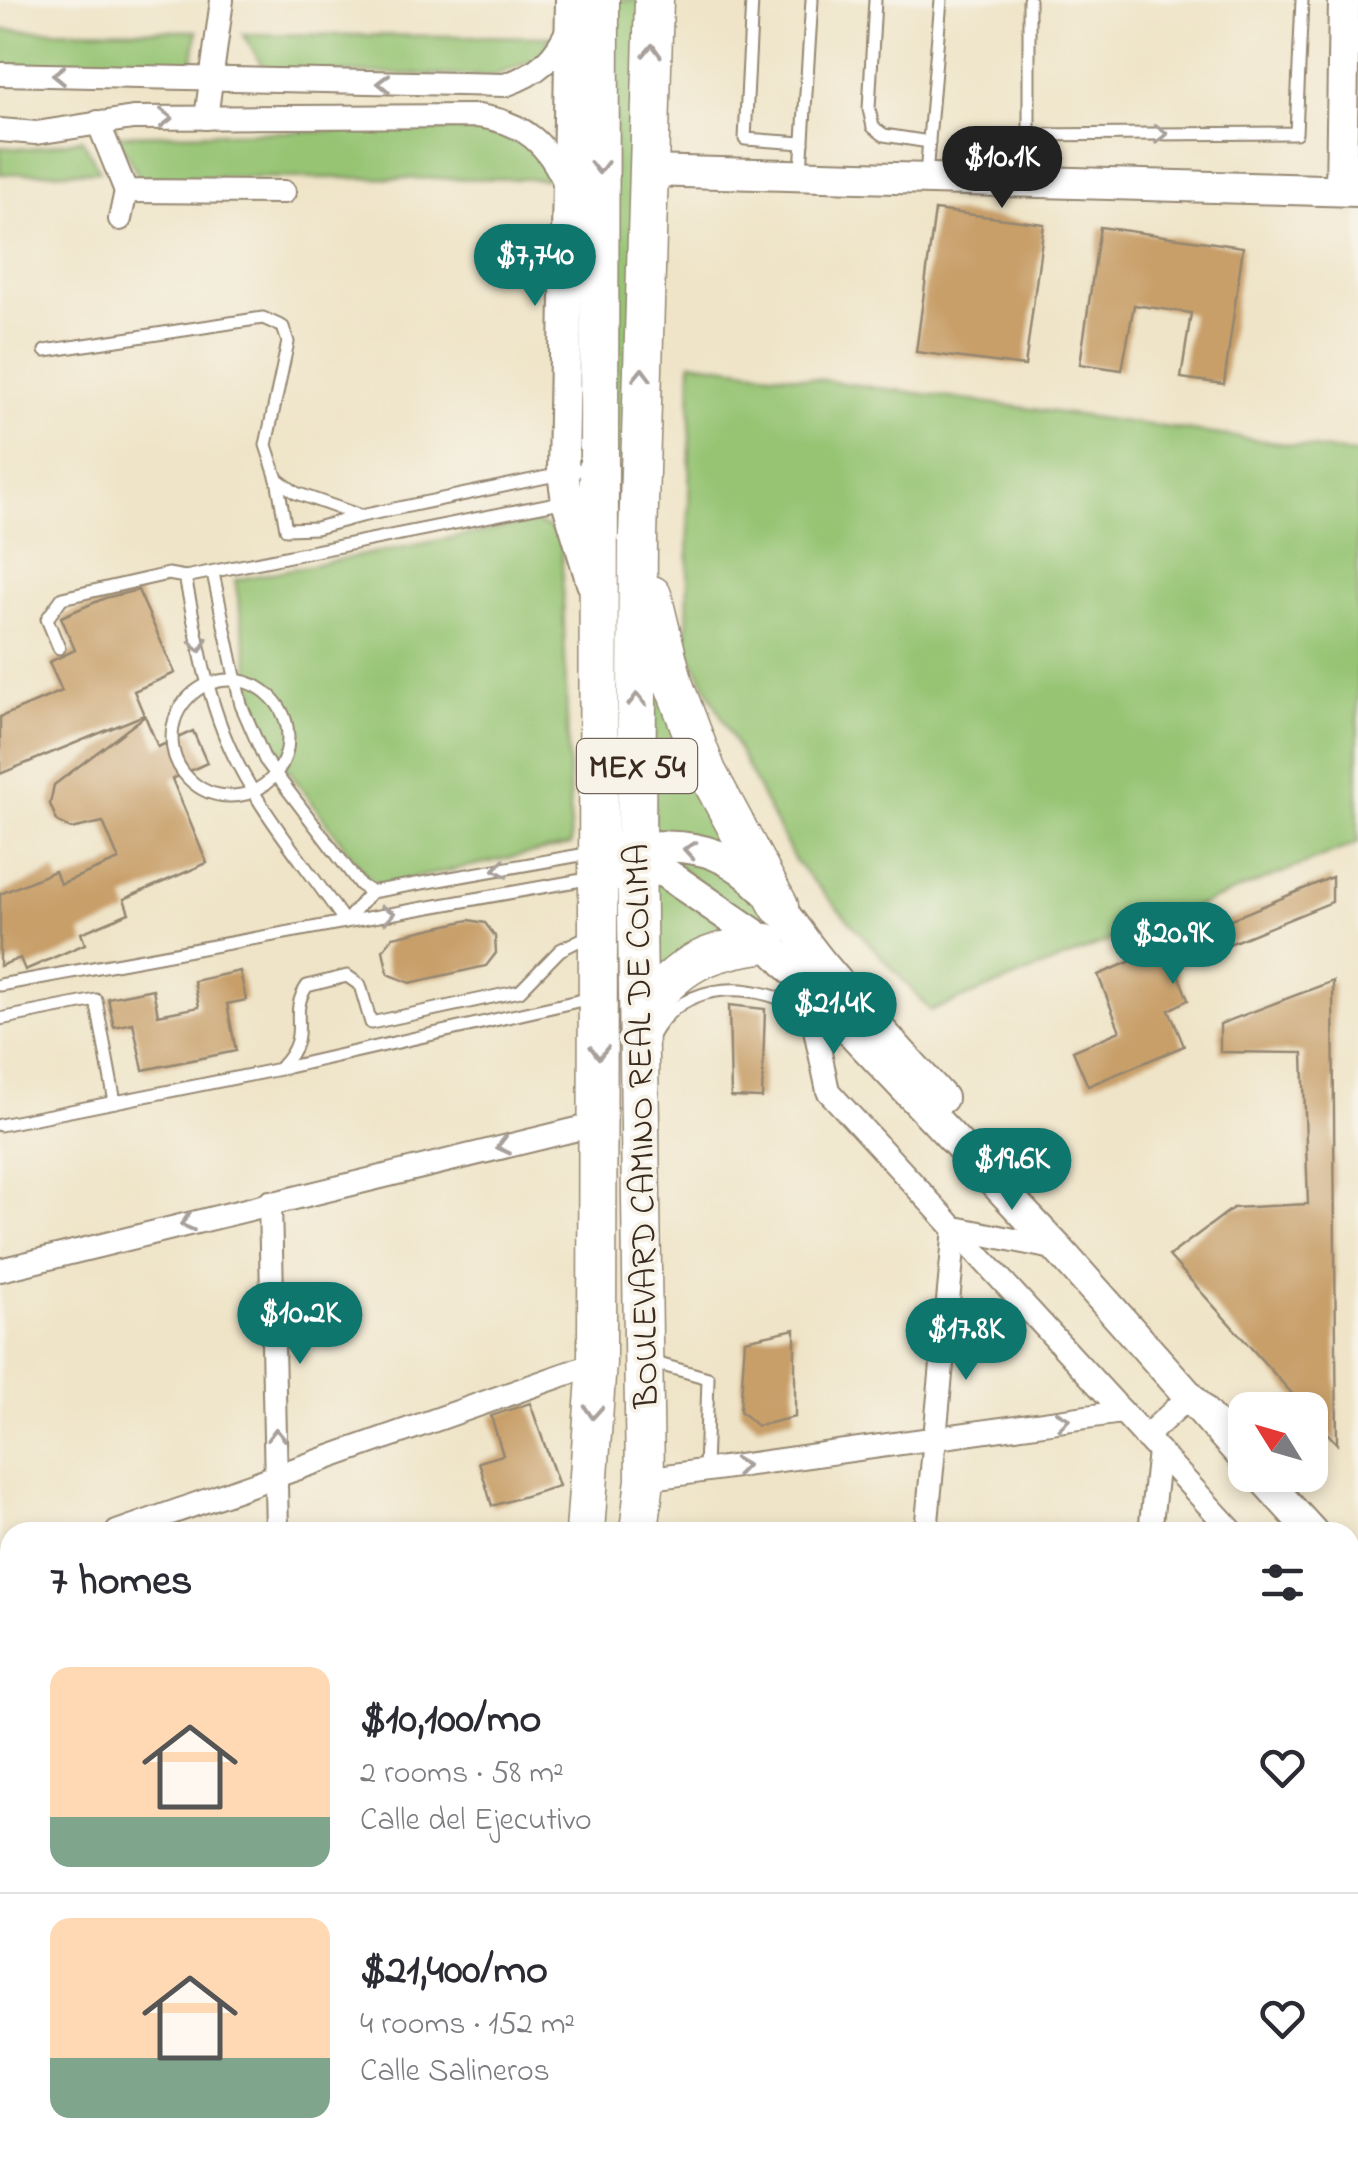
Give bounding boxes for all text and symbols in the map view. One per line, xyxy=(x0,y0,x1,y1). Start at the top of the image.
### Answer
one-way arrow xyxy=(641,42,662,58)
one-way arrow xyxy=(50,65,66,86)
one-way arrow xyxy=(375,73,391,94)
one-way arrow xyxy=(160,107,175,129)
one-way arrow xyxy=(1154,123,1170,145)
pin: $10.1K xyxy=(921,126,1083,211)
text: $10.1K xyxy=(964,135,1040,182)
one-way arrow xyxy=(588,160,610,176)
pin: $7,740 xyxy=(454,224,616,309)
text: $7,740 xyxy=(496,233,574,280)
one-way arrow xyxy=(632,367,653,383)
one-way arrow xyxy=(187,636,208,653)
one-way arrow xyxy=(626,692,648,708)
road number: MEX 54 xyxy=(577,739,697,793)
one-way arrow xyxy=(682,841,699,862)
street label: BOULEVARD CAMINO REAL DE COLIMA xyxy=(613,843,674,1410)
one-way arrow xyxy=(492,858,508,879)
pin: $20.9K xyxy=(1092,902,1254,987)
one-way arrow xyxy=(380,904,396,925)
text: $20.9K xyxy=(1133,911,1213,958)
pin: $21.4K xyxy=(753,972,915,1057)
text: $21.4K xyxy=(794,981,874,1028)
one-way arrow xyxy=(588,1046,610,1061)
pin: $19.6K xyxy=(931,1128,1093,1213)
one-way arrow xyxy=(495,1134,512,1155)
text: $19.6K xyxy=(974,1137,1050,1184)
one-way arrow xyxy=(179,1211,196,1232)
pin: $10.2K xyxy=(219,1282,381,1367)
text: $10.2K xyxy=(259,1291,341,1338)
pin: $17.8K xyxy=(885,1298,1047,1383)
text: $17.8K xyxy=(928,1307,1004,1354)
north arrow xyxy=(1228,1392,1328,1492)
map controls xyxy=(1228,1392,1328,1492)
one-way arrow xyxy=(583,1405,605,1421)
one-way arrow xyxy=(1055,1411,1071,1432)
one-way arrow xyxy=(265,1427,286,1443)
one-way arrow xyxy=(734,1456,750,1477)
text: 7 homes xyxy=(50,1552,192,1613)
icon: filters xyxy=(1255,1555,1310,1610)
text: $10,100/mo xyxy=(360,1690,541,1751)
icon: home xyxy=(130,1707,250,1827)
icon: heart xyxy=(1255,1740,1310,1795)
text: 2 rooms · 58 m² xyxy=(360,1751,564,1798)
text: Calle del Ejecutivo xyxy=(360,1798,592,1845)
text: $21,400/mo xyxy=(360,1941,548,2002)
icon: home xyxy=(130,1958,250,2078)
icon: heart xyxy=(1255,1991,1310,2046)
text: 4 rooms · 152 m² xyxy=(360,2002,575,2049)
text: Calle Salineros xyxy=(360,2049,550,2096)

